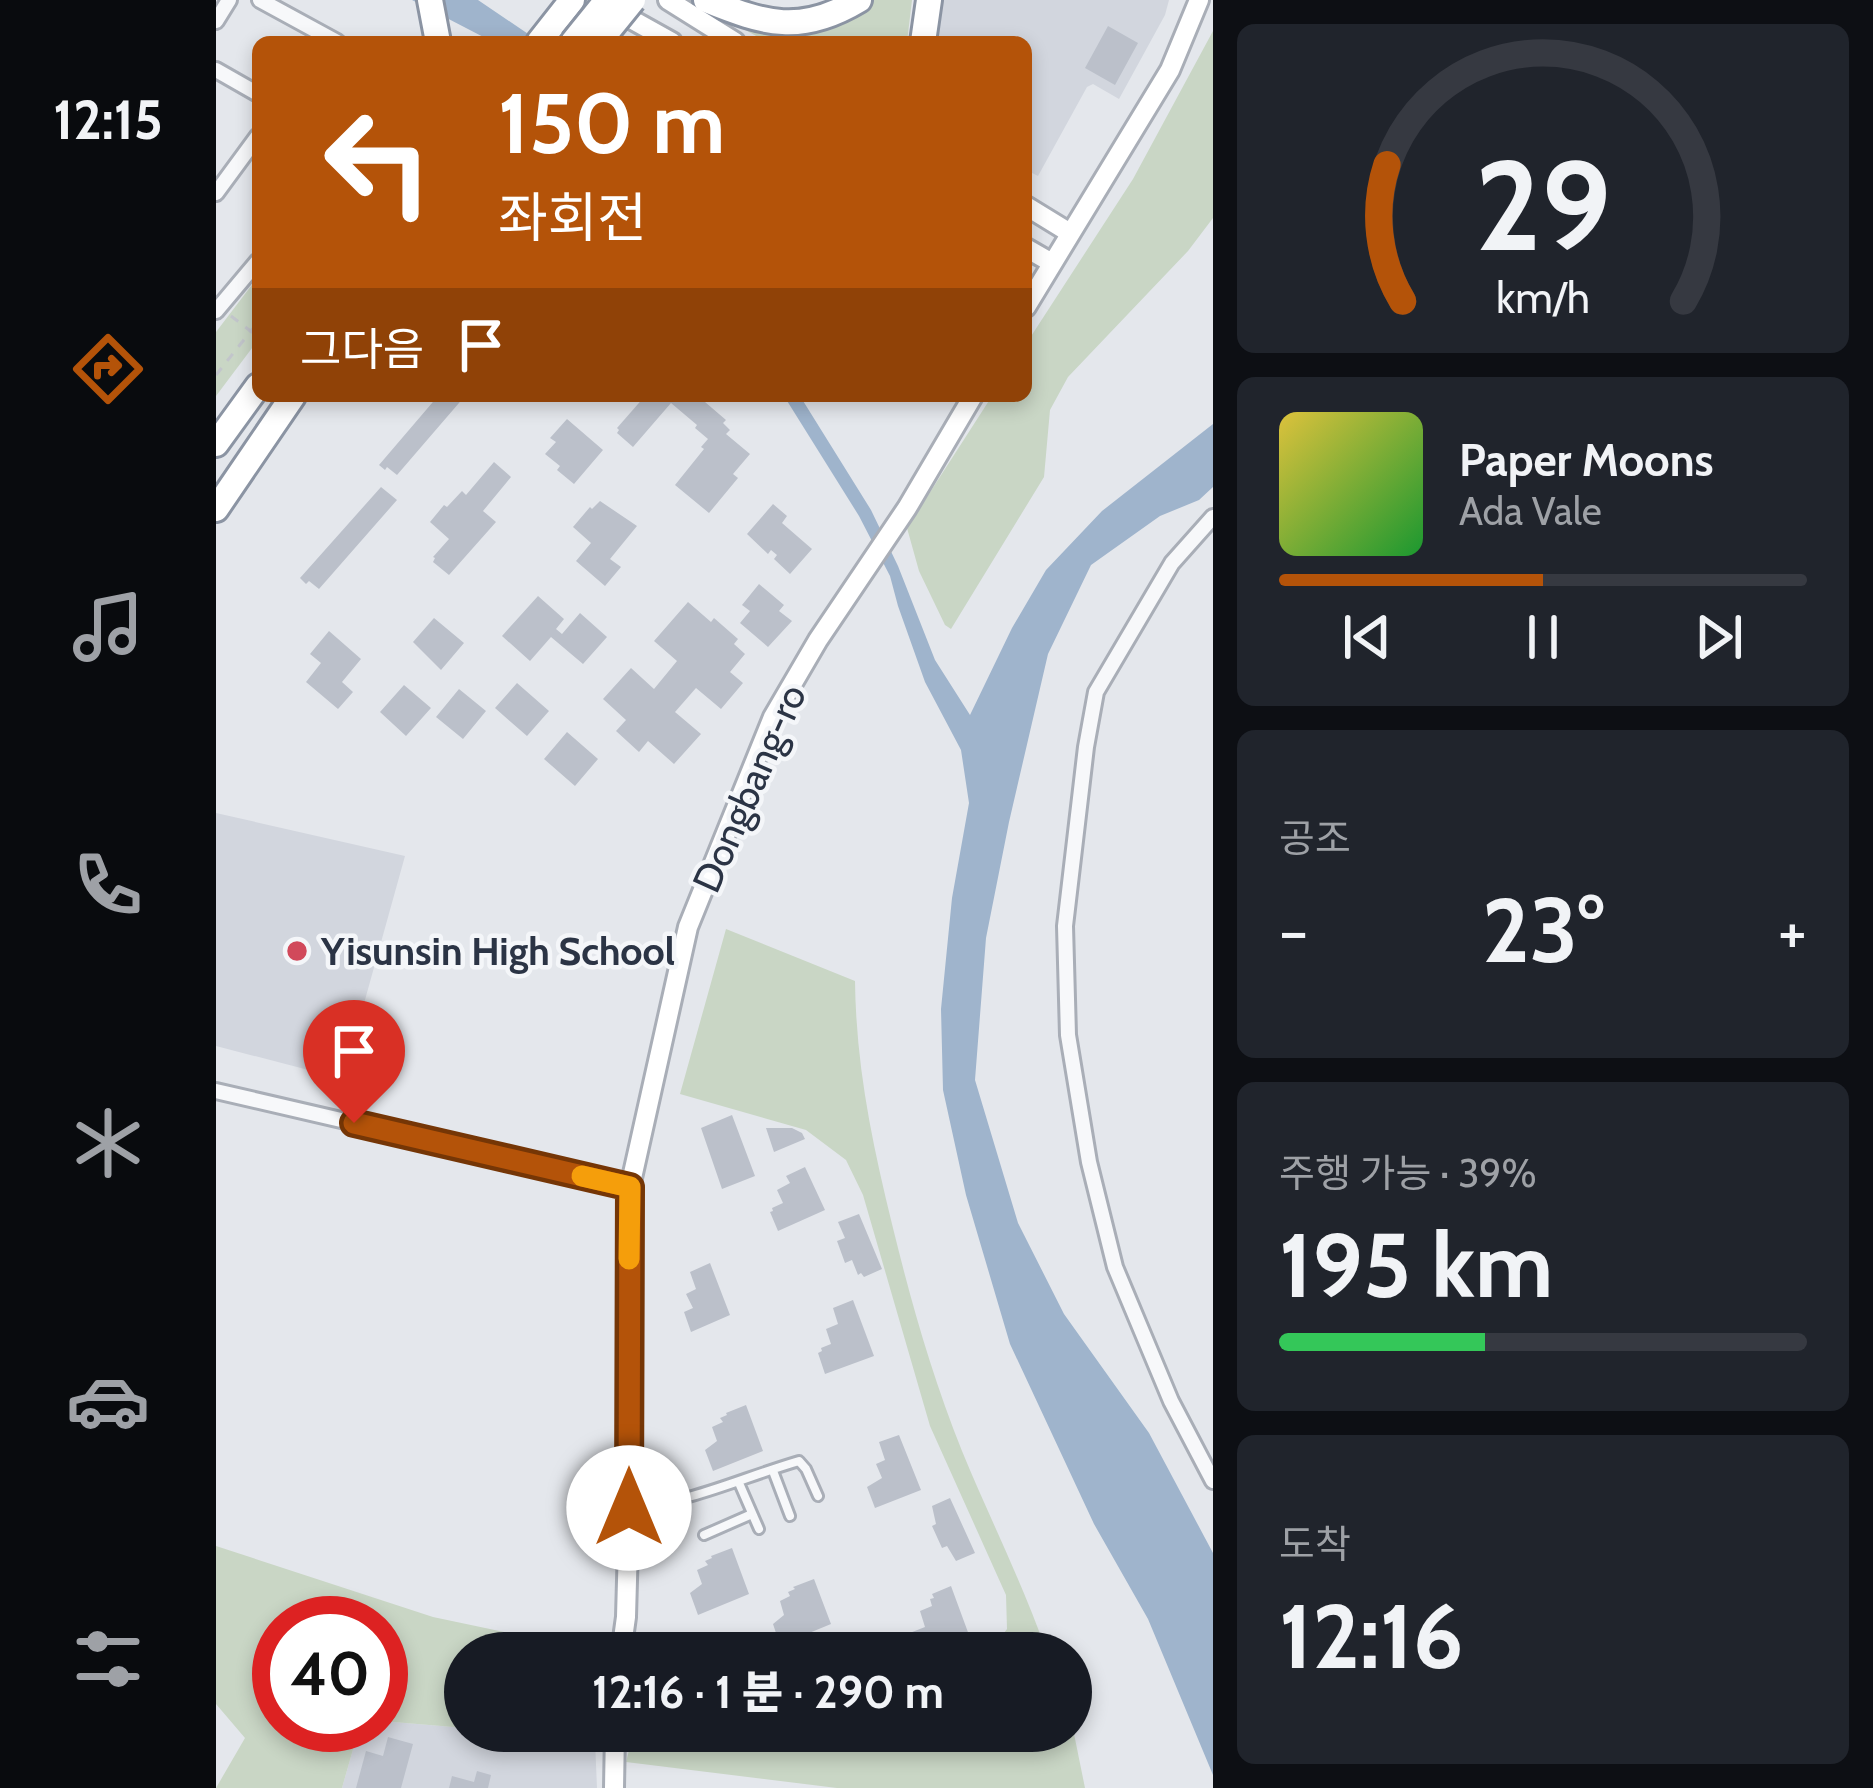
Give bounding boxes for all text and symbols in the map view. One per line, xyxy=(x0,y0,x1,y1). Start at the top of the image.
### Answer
text: 150 m xyxy=(498,72,725,174)
icon: left xyxy=(300,84,456,240)
text: 12:15 xyxy=(53,87,163,153)
text: 29 xyxy=(1475,131,1611,282)
text: 좌회전 xyxy=(498,185,647,251)
text: km/h xyxy=(1496,272,1590,324)
icon: arrive xyxy=(448,312,514,378)
text: 그다음 xyxy=(300,322,424,376)
icon: directions xyxy=(66,327,150,411)
text: Paper Moons xyxy=(1459,433,1714,487)
text: Ada Vale xyxy=(1459,487,1602,535)
icon: music xyxy=(66,585,150,669)
icon: previous xyxy=(1334,604,1400,670)
icon: pause xyxy=(1510,604,1576,670)
icon: next xyxy=(1686,604,1752,670)
street label: Dongbang-ro xyxy=(682,677,816,899)
text: 공조 xyxy=(1279,814,1351,862)
icon: phone xyxy=(66,843,150,927)
text: 23° xyxy=(1482,875,1604,985)
text: − xyxy=(1279,890,1308,971)
text: + xyxy=(1778,890,1807,971)
place label: Yisunsin High School xyxy=(320,927,675,975)
marker: Yisunsin High School xyxy=(284,938,310,964)
pin xyxy=(303,1000,405,1123)
icon: arrive xyxy=(321,1018,387,1084)
icon: climate xyxy=(66,1101,150,1185)
text: 주행 가능 · 39% xyxy=(1279,1149,1536,1197)
text: 195 km xyxy=(1279,1210,1553,1320)
icon: car xyxy=(66,1359,150,1443)
position arrow xyxy=(566,1445,692,1571)
text: 도착 xyxy=(1279,1520,1351,1568)
text: 12:16 xyxy=(1279,1581,1464,1691)
speed limit sign: 40 xyxy=(252,1596,408,1752)
icon: filters xyxy=(66,1617,150,1701)
text: 12:16 · 1 분 · 290 m xyxy=(592,1665,944,1719)

